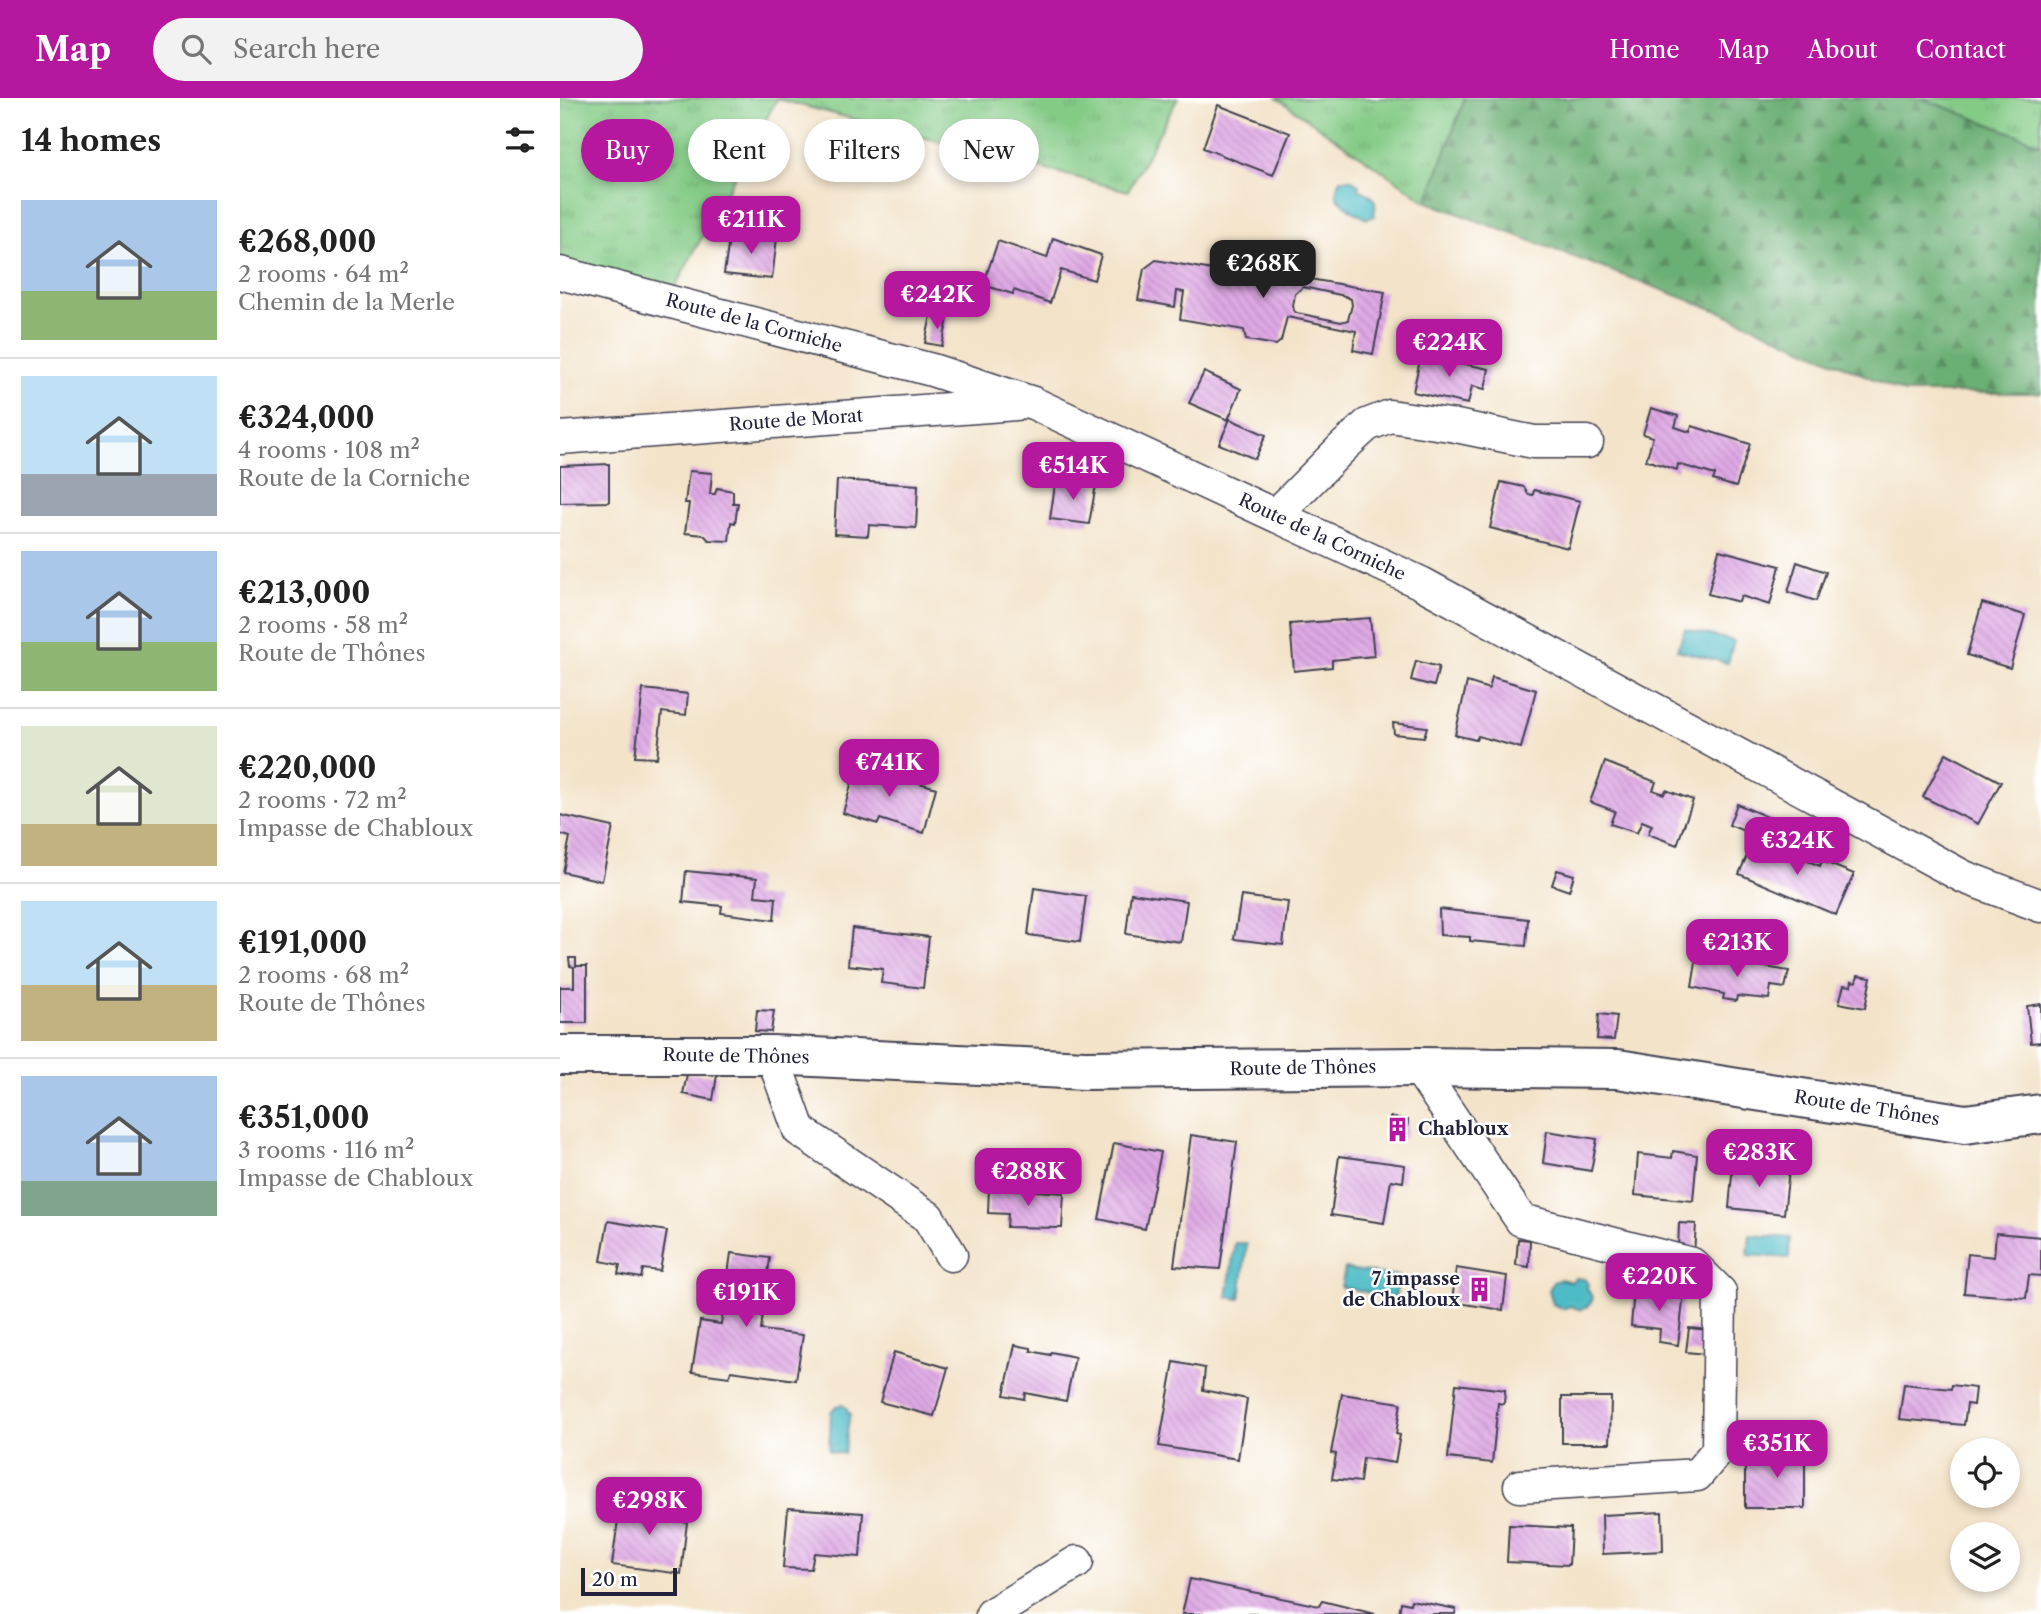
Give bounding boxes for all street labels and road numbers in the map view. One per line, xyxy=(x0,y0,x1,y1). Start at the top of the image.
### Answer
street label: Route de la Corniche xyxy=(663,289,845,357)
street label: Route de Morat xyxy=(728,404,864,436)
street label: Route de la Corniche xyxy=(1235,489,1409,585)
street label: Route de Thônes xyxy=(662,1044,810,1068)
street label: Route de Thônes xyxy=(1229,1056,1377,1080)
street label: Route de Thônes xyxy=(1793,1086,1941,1130)

